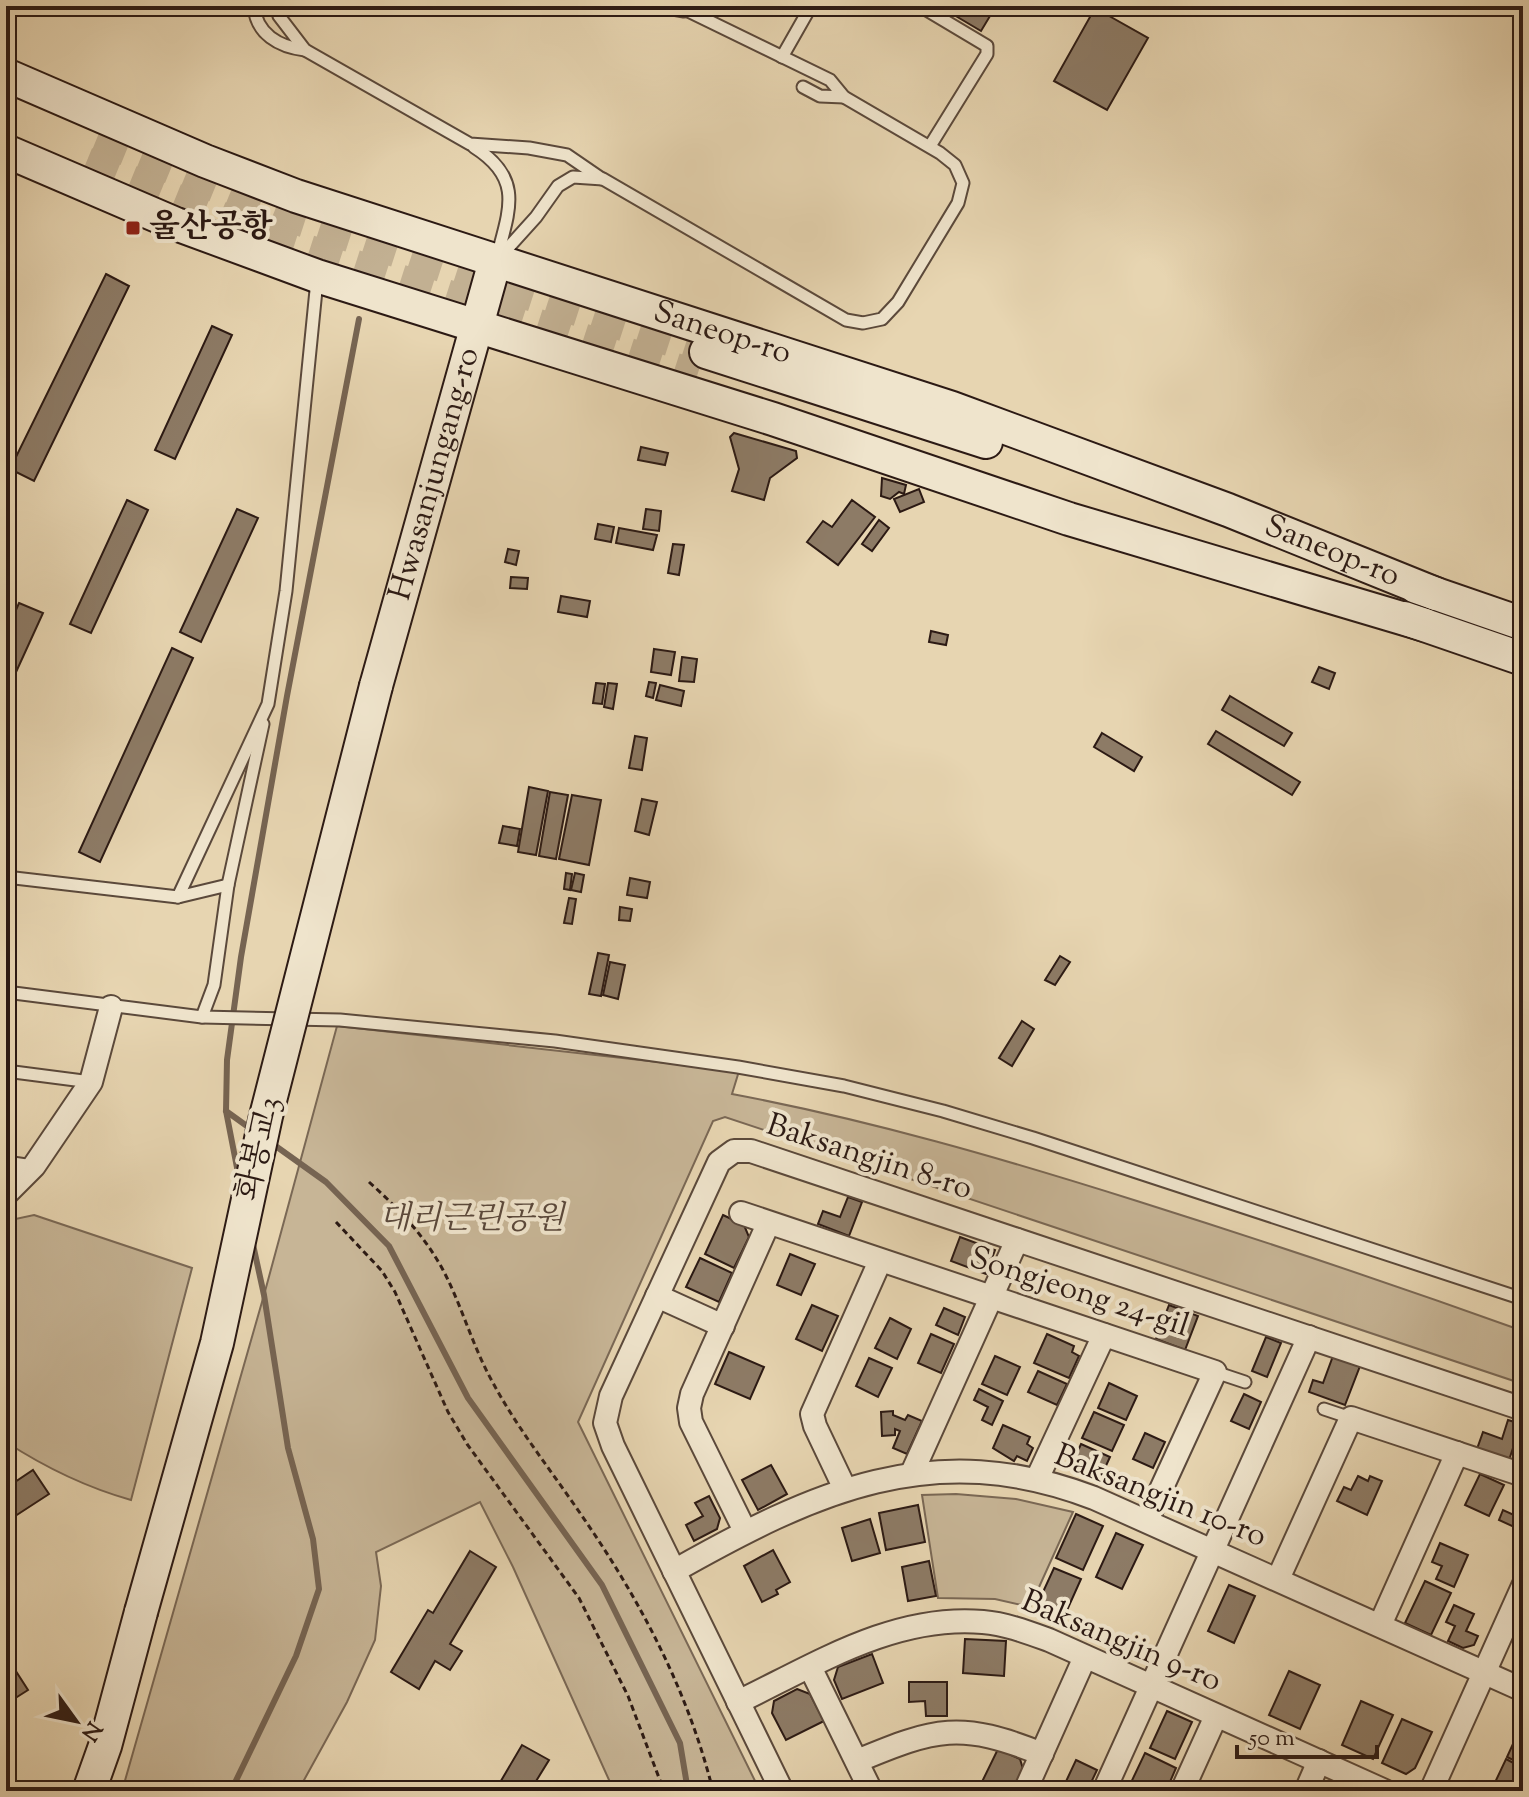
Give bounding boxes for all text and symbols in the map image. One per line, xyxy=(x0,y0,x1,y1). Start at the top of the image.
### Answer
place label: 울산공항 xyxy=(149,205,273,251)
marker: 울산공항 xyxy=(124,219,142,237)
street label: Saneop-ro xyxy=(647,290,797,378)
street label: Hwasanjungang-ro xyxy=(378,342,493,606)
street label: Saneop-ro xyxy=(1257,504,1407,600)
street label: 화봉교3 xyxy=(226,1092,294,1206)
street label: Baksangjin 8-ro xyxy=(760,1103,978,1213)
park label: 대리근린공원 xyxy=(379,1197,567,1243)
street label: Songjeong 24-gil xyxy=(963,1236,1195,1350)
street label: Baksangjin 10-ro xyxy=(1047,1433,1273,1561)
street label: Baksangjin 9-ro xyxy=(1014,1579,1228,1705)
north arrow xyxy=(36,1681,116,1761)
scale bar xyxy=(1237,1709,1377,1759)
text: N xyxy=(72,1714,108,1747)
text: 50 m xyxy=(1247,1722,1295,1756)

